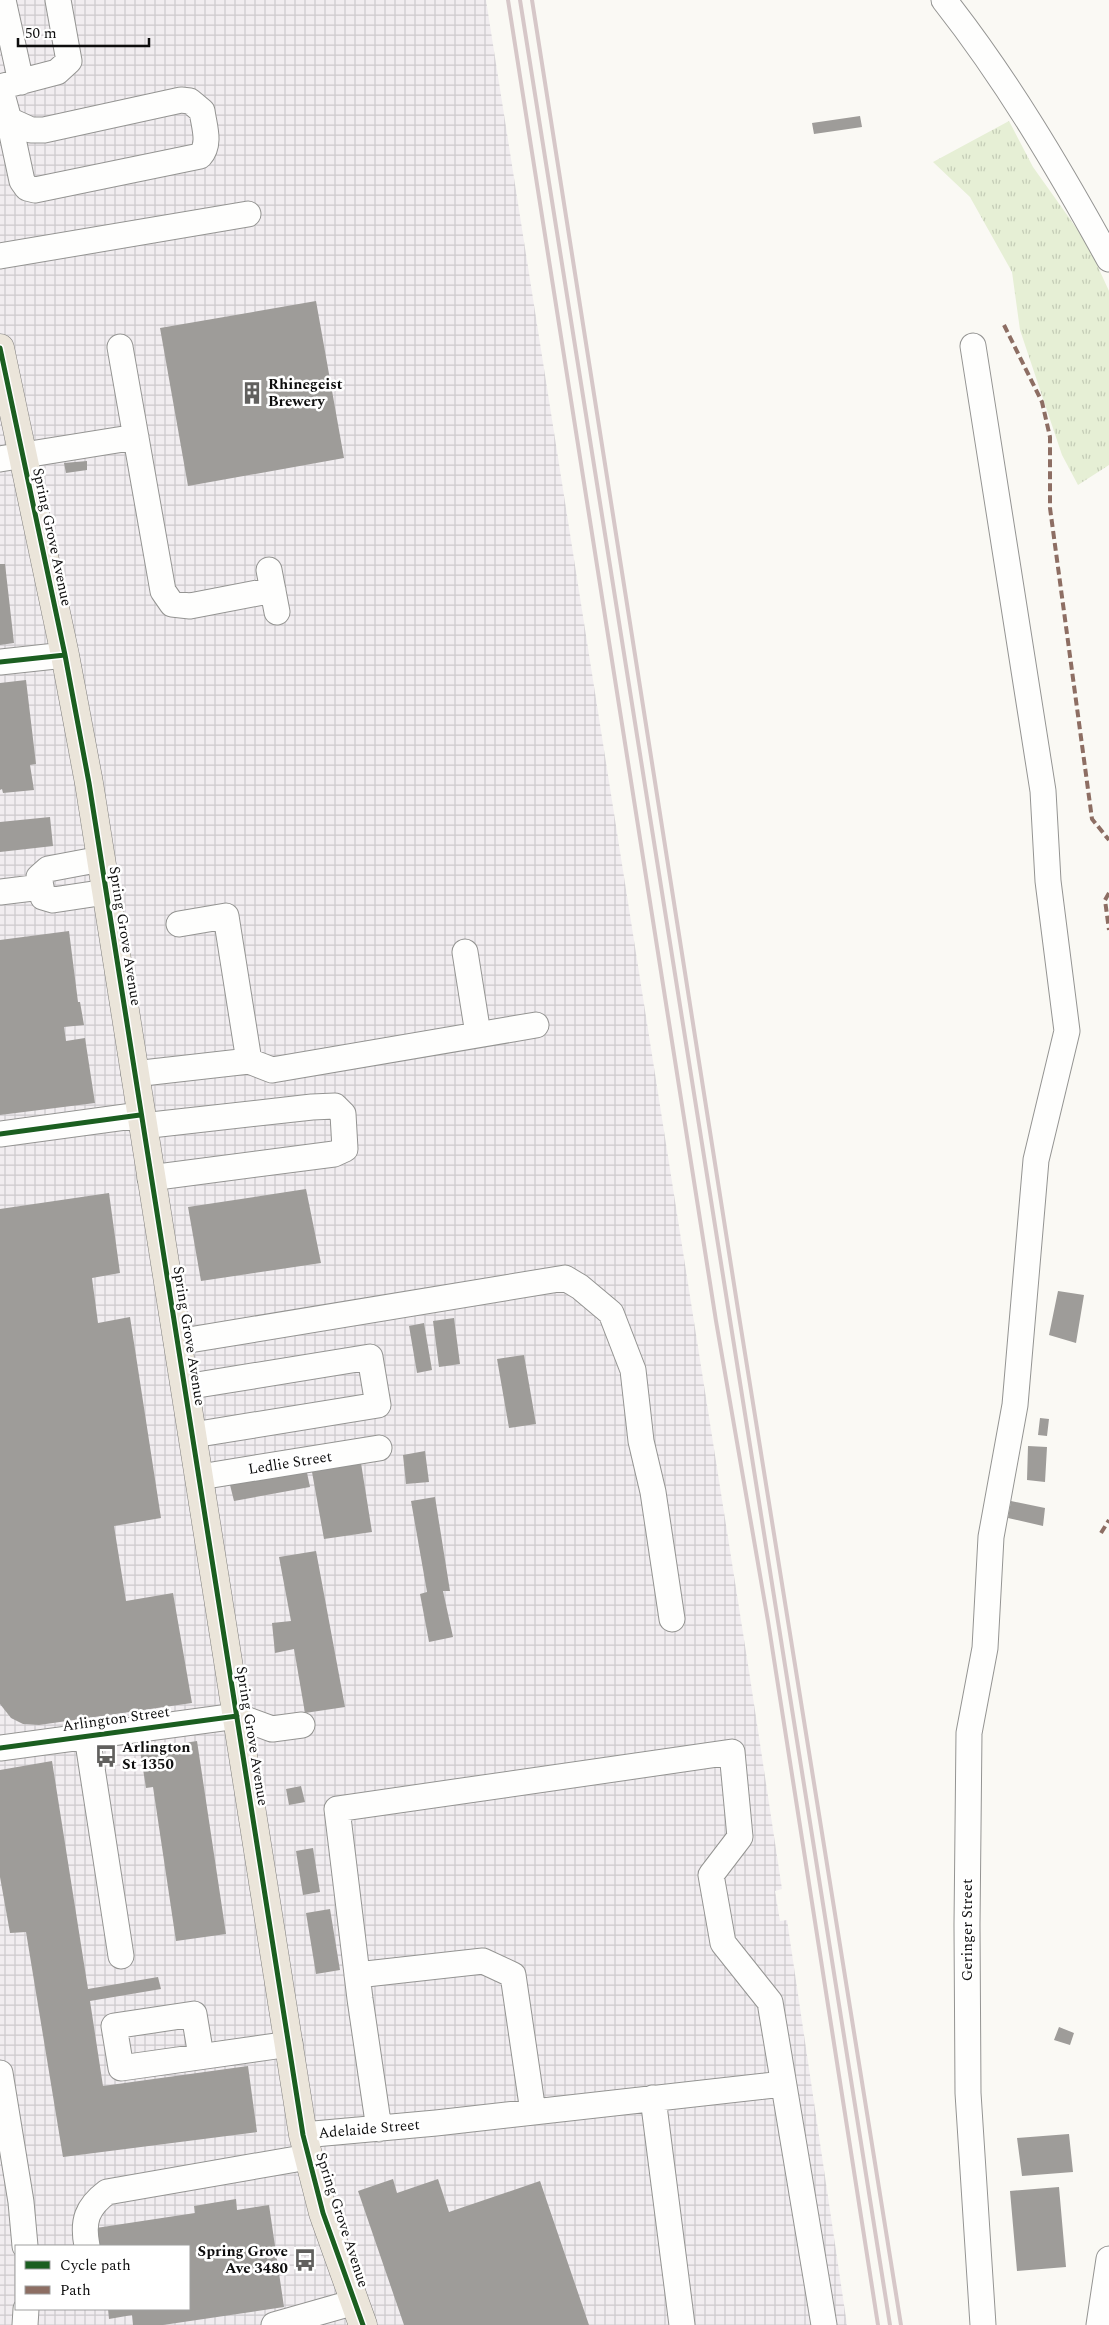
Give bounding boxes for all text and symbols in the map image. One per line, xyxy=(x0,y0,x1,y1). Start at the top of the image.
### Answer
scale bar xyxy=(18,15,149,47)
text: 50 m xyxy=(25,22,57,45)
place label: Rhinegeist Brewery xyxy=(268,373,343,413)
building icon: Rhinegeist Brewery xyxy=(239,380,265,406)
street label: Spring Grove Avenue xyxy=(26,466,78,608)
street label: Spring Grove Avenue xyxy=(103,865,147,1007)
street label: Spring Grove Avenue xyxy=(167,1265,211,1407)
street label: Ledlie Street xyxy=(246,1445,334,1481)
street label: Spring Grove Avenue xyxy=(230,1665,274,1807)
street label: Arlington Street xyxy=(61,1700,171,1738)
place label: Arlington St 1350 xyxy=(122,1736,190,1776)
bus stop icon: Arlington St 1350 xyxy=(93,1743,119,1769)
street label: Geringer Street xyxy=(956,1879,979,1981)
street label: Adelaide Street xyxy=(317,2113,421,2145)
street label: Spring Grove Avenue xyxy=(309,2149,375,2291)
place label: Spring Grove Ave 3480 xyxy=(198,2240,288,2280)
legend xyxy=(15,2245,190,2310)
bus stop icon: Spring Grove Ave 3480 xyxy=(292,2247,318,2273)
text: Cycle path xyxy=(60,2254,131,2277)
text: Path xyxy=(60,2279,91,2302)

